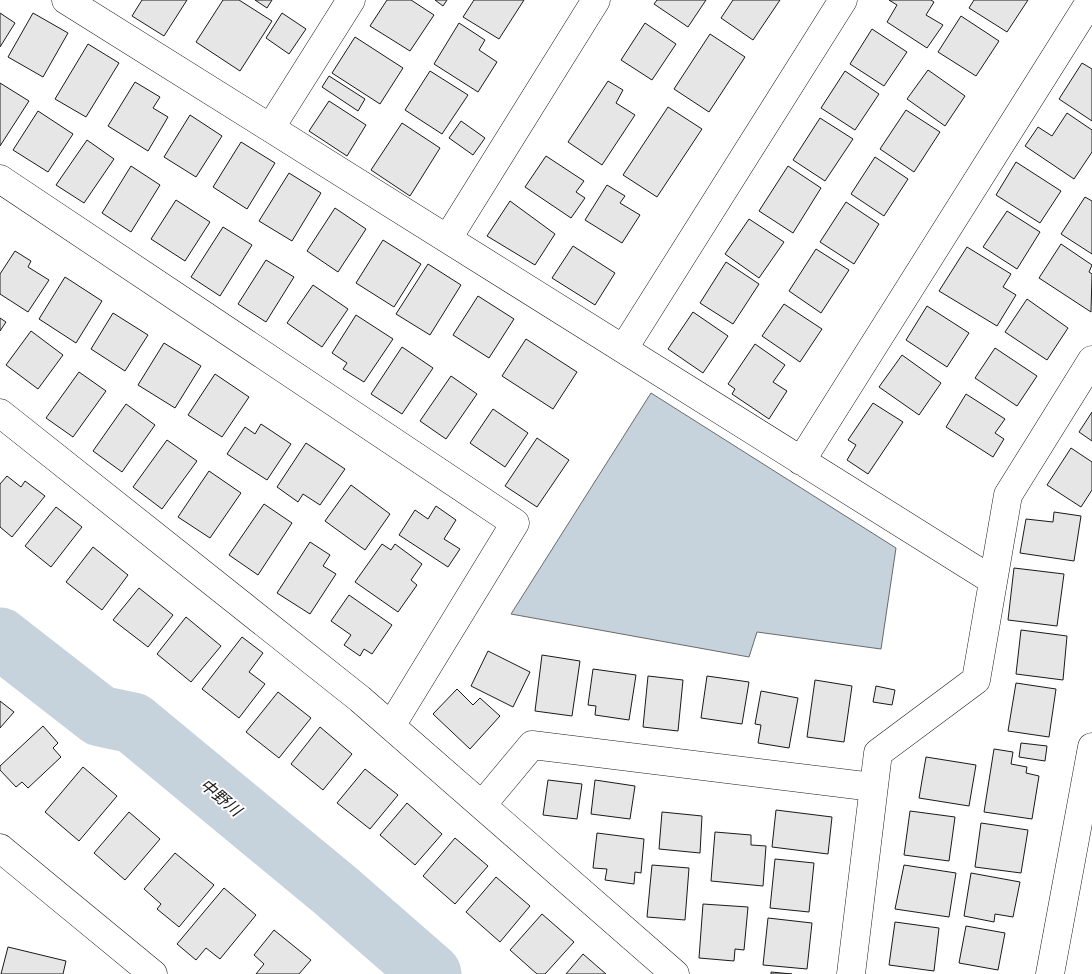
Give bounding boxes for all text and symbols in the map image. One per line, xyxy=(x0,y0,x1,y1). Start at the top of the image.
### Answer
water label: 中野川 xyxy=(196,772,249,822)

